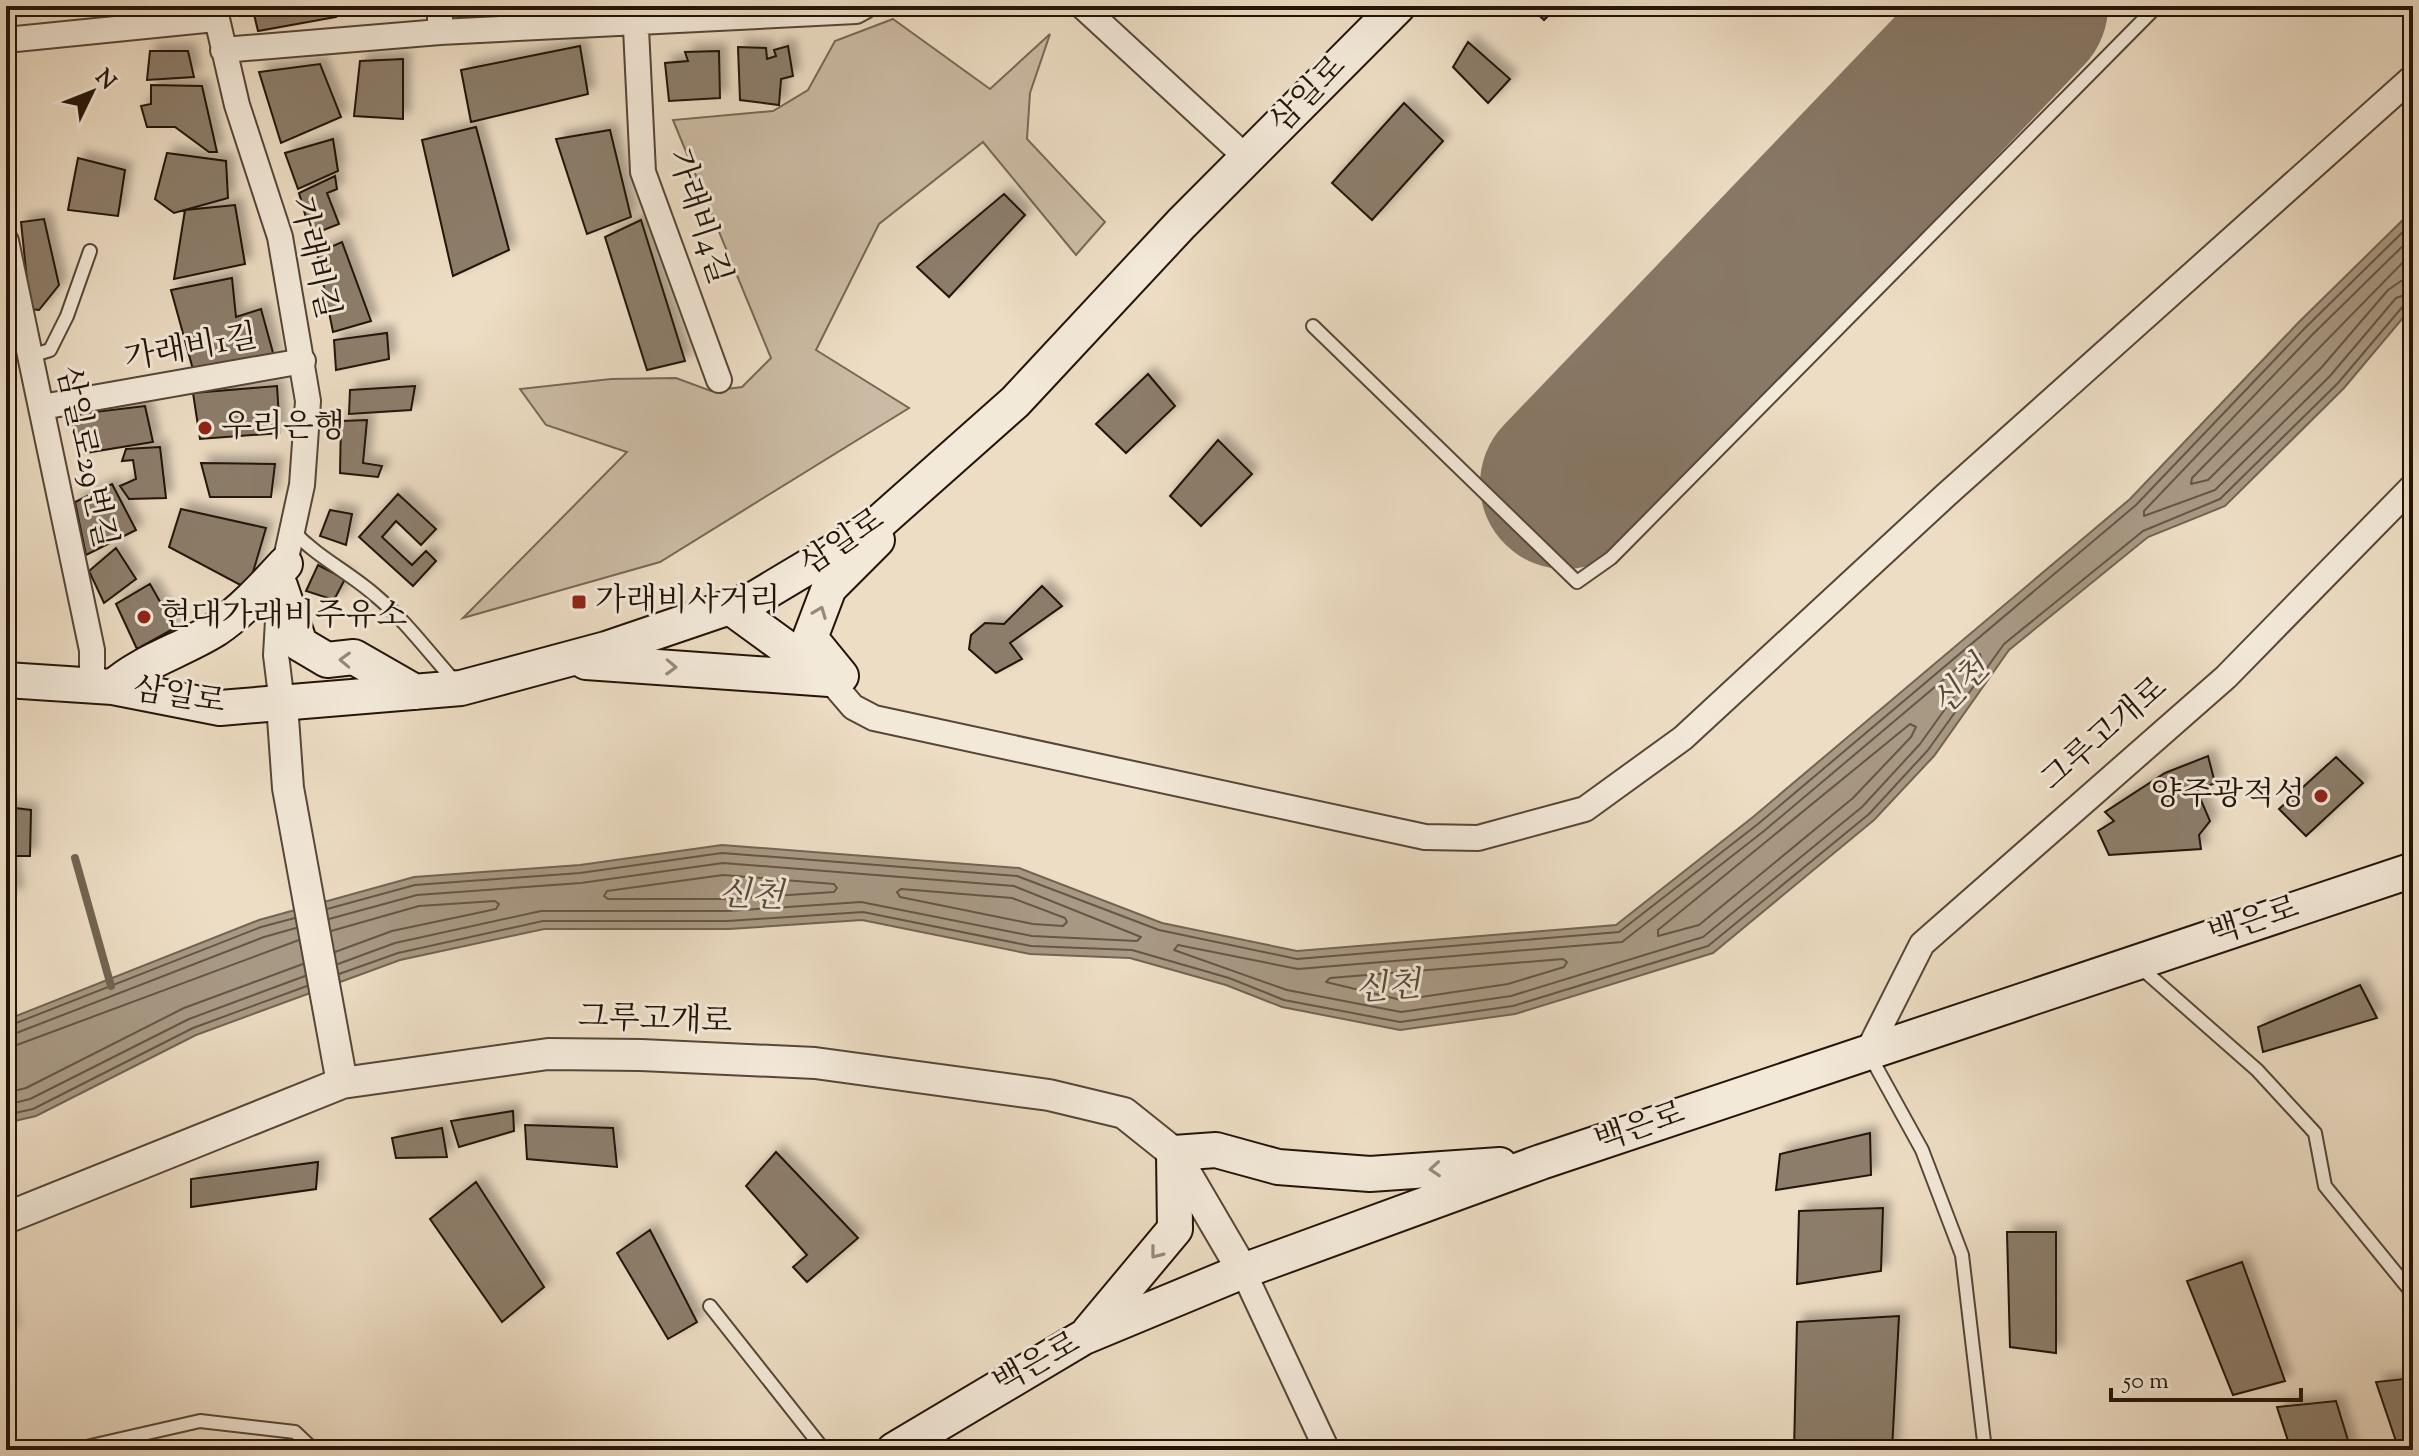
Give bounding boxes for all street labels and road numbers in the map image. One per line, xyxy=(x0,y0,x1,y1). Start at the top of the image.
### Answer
street label: 삼일로 xyxy=(1260,46,1358,144)
street label: 가래비4길 xyxy=(655,143,741,291)
street label: 가래비길 xyxy=(277,193,349,323)
street label: 가래비1길 xyxy=(121,315,261,383)
street label: 삼일로29번길 xyxy=(43,362,127,552)
street label: 삼일로 xyxy=(792,498,894,588)
street label: 삼일로 xyxy=(130,667,228,727)
street label: 그루고개로 xyxy=(2032,667,2178,803)
street label: 백은로 xyxy=(2203,886,2305,958)
street label: 그루고개로 xyxy=(577,995,733,1047)
street label: 백은로 xyxy=(1589,1091,1691,1165)
street label: 백은로 xyxy=(985,1321,1089,1407)

